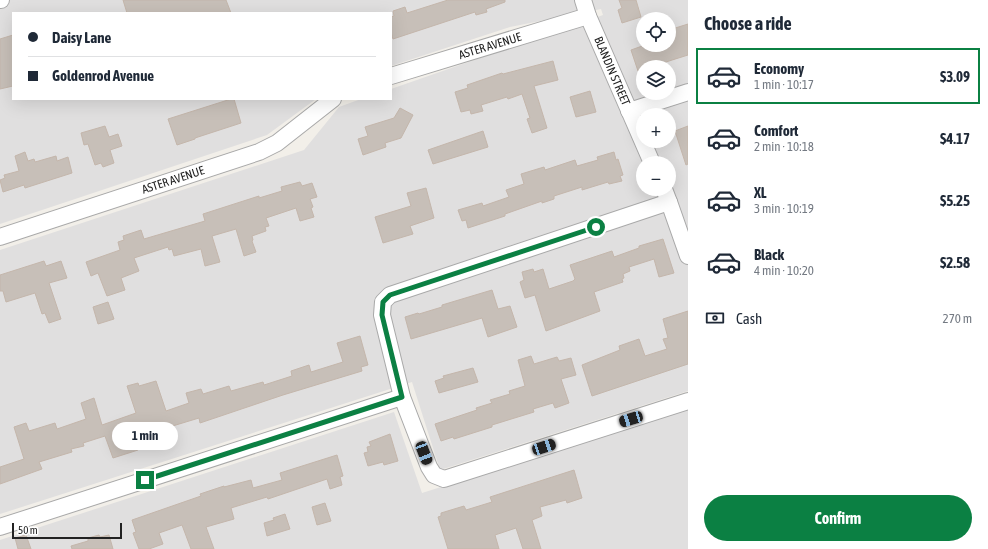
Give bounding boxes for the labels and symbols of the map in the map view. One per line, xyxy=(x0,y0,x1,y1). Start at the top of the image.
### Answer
street label: ASTER AVENUE xyxy=(457,30,523,62)
street label: BLANDIN STREET xyxy=(591,34,633,108)
street label: ASTER AVENUE xyxy=(140,163,206,197)
route start xyxy=(587,218,605,236)
car xyxy=(618,410,644,428)
callout: 1 min xyxy=(112,422,178,450)
car xyxy=(531,438,557,456)
car xyxy=(414,440,434,466)
route end xyxy=(136,471,154,489)
scale bar xyxy=(12,521,122,540)

